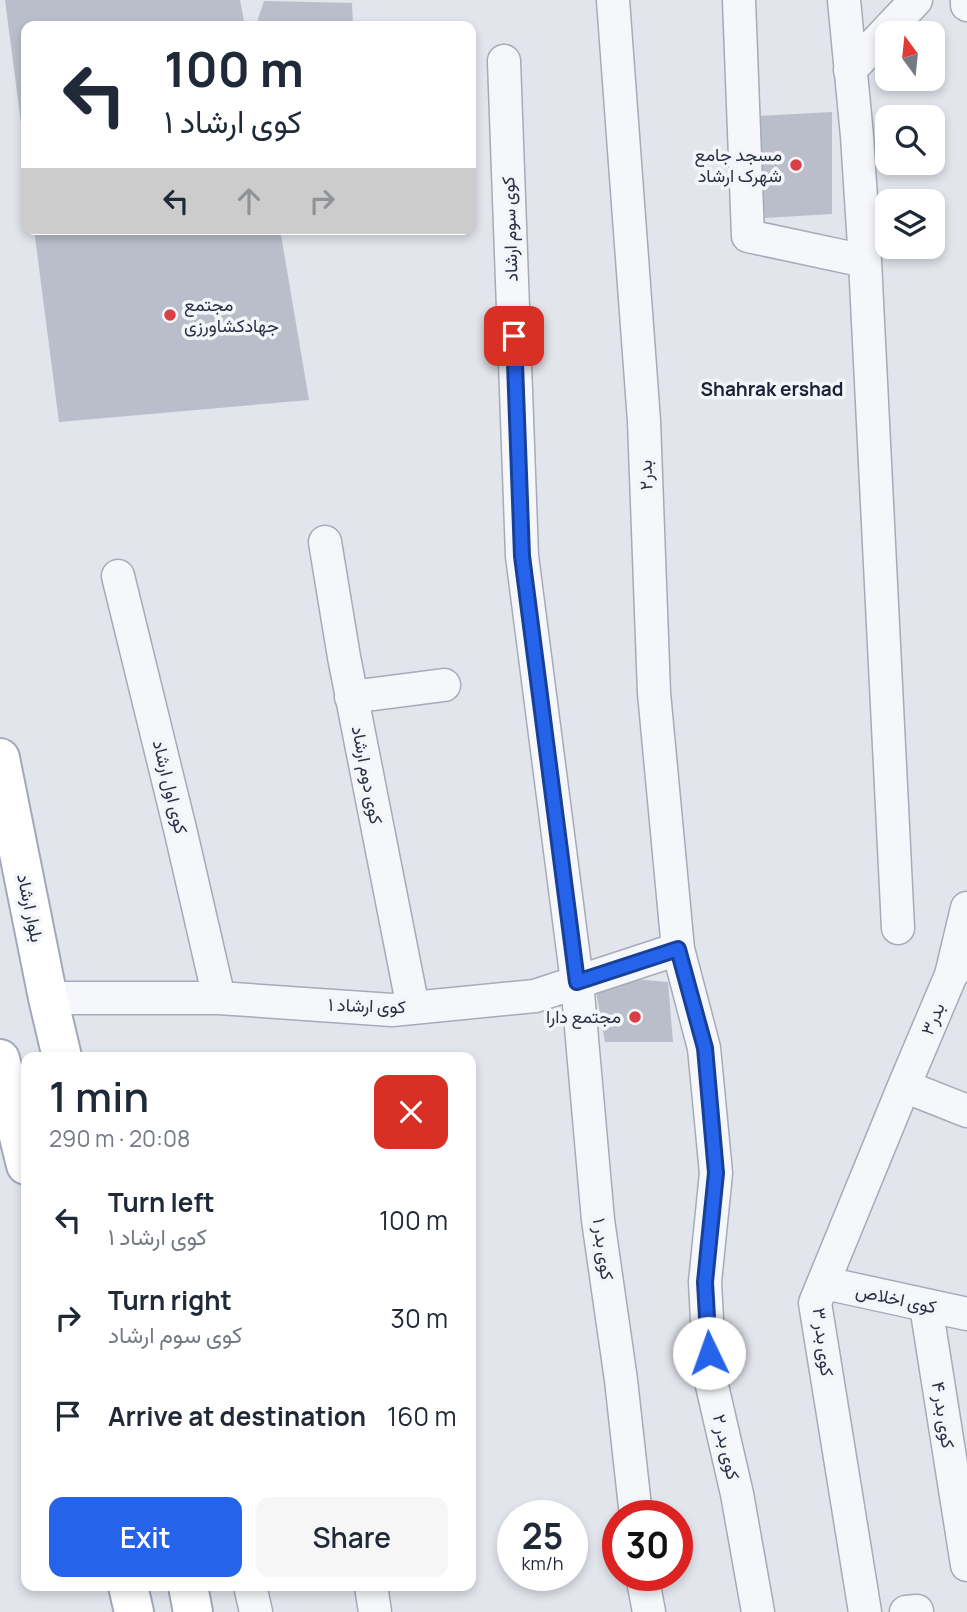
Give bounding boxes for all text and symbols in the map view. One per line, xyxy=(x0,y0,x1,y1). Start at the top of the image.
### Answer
north arrow xyxy=(875,21,945,91)
map controls xyxy=(875,21,945,259)
text: 100 m xyxy=(164,35,304,102)
icon: left xyxy=(49,49,140,140)
text: کوی ارشاد ۱ xyxy=(164,99,302,143)
button: search xyxy=(875,105,945,175)
place label: مسجد جامع شهرک ارشاد xyxy=(695,142,782,187)
marker: مسجد جامع شهرک ارشاد xyxy=(788,157,804,173)
street label: کوی سوم ارشاد xyxy=(495,176,524,282)
icon: left xyxy=(157,182,195,220)
icon: ahead xyxy=(230,182,268,220)
icon: right xyxy=(303,182,341,220)
button: layers xyxy=(875,189,945,259)
place label: مجتمع جهادکشاورزی xyxy=(184,292,279,337)
pin xyxy=(484,306,544,366)
marker: مجتمع جهادکشاورزی xyxy=(162,307,178,323)
icon: arrive xyxy=(495,317,533,355)
district label: Shahrak ershad xyxy=(701,376,844,402)
street label: بدر۲ xyxy=(632,459,658,491)
street label: کوی دوم ارشاد xyxy=(346,724,389,826)
street label: کوی اول ارشاد xyxy=(148,737,194,836)
street label: بلوار ارشاد xyxy=(12,871,50,944)
street label: کوی ارشاد ۱ xyxy=(328,992,406,1018)
street label: بدر۳ xyxy=(915,999,950,1038)
place label: مجتمع دارا xyxy=(546,1004,621,1029)
marker: مجتمع دارا xyxy=(627,1009,643,1025)
text: 1 min xyxy=(49,1067,149,1125)
button: close xyxy=(374,1075,448,1149)
text: 290 m · 20:08 xyxy=(49,1122,190,1154)
text: Turn left xyxy=(108,1184,215,1220)
icon: left xyxy=(49,1201,87,1239)
text: 100 m xyxy=(379,1202,448,1238)
street label: کوی بدر ۱ xyxy=(588,1216,620,1281)
text: کوی ارشاد ۱ xyxy=(108,1220,207,1252)
street label: کوی اخلاص xyxy=(854,1278,939,1318)
text: Turn right xyxy=(108,1282,232,1318)
icon: right xyxy=(49,1299,87,1337)
text: 30 m xyxy=(391,1300,448,1336)
street label: کوی بدر ۳ xyxy=(808,1306,840,1377)
position arrow xyxy=(672,1316,746,1390)
text: کوی سوم ارشاد xyxy=(108,1318,243,1350)
street label: کوی بدر ۴ xyxy=(927,1380,961,1450)
icon: arrive xyxy=(49,1397,87,1435)
text: Arrive at destination xyxy=(108,1398,366,1434)
text: 160 m xyxy=(387,1398,456,1434)
street label: کوی بدر ۲ xyxy=(708,1412,746,1482)
button: Exit xyxy=(49,1497,242,1577)
button: Share xyxy=(256,1497,448,1577)
speed limit sign: 30 xyxy=(602,1500,693,1591)
text: 25 xyxy=(522,1512,563,1560)
text: km/h xyxy=(522,1551,563,1575)

